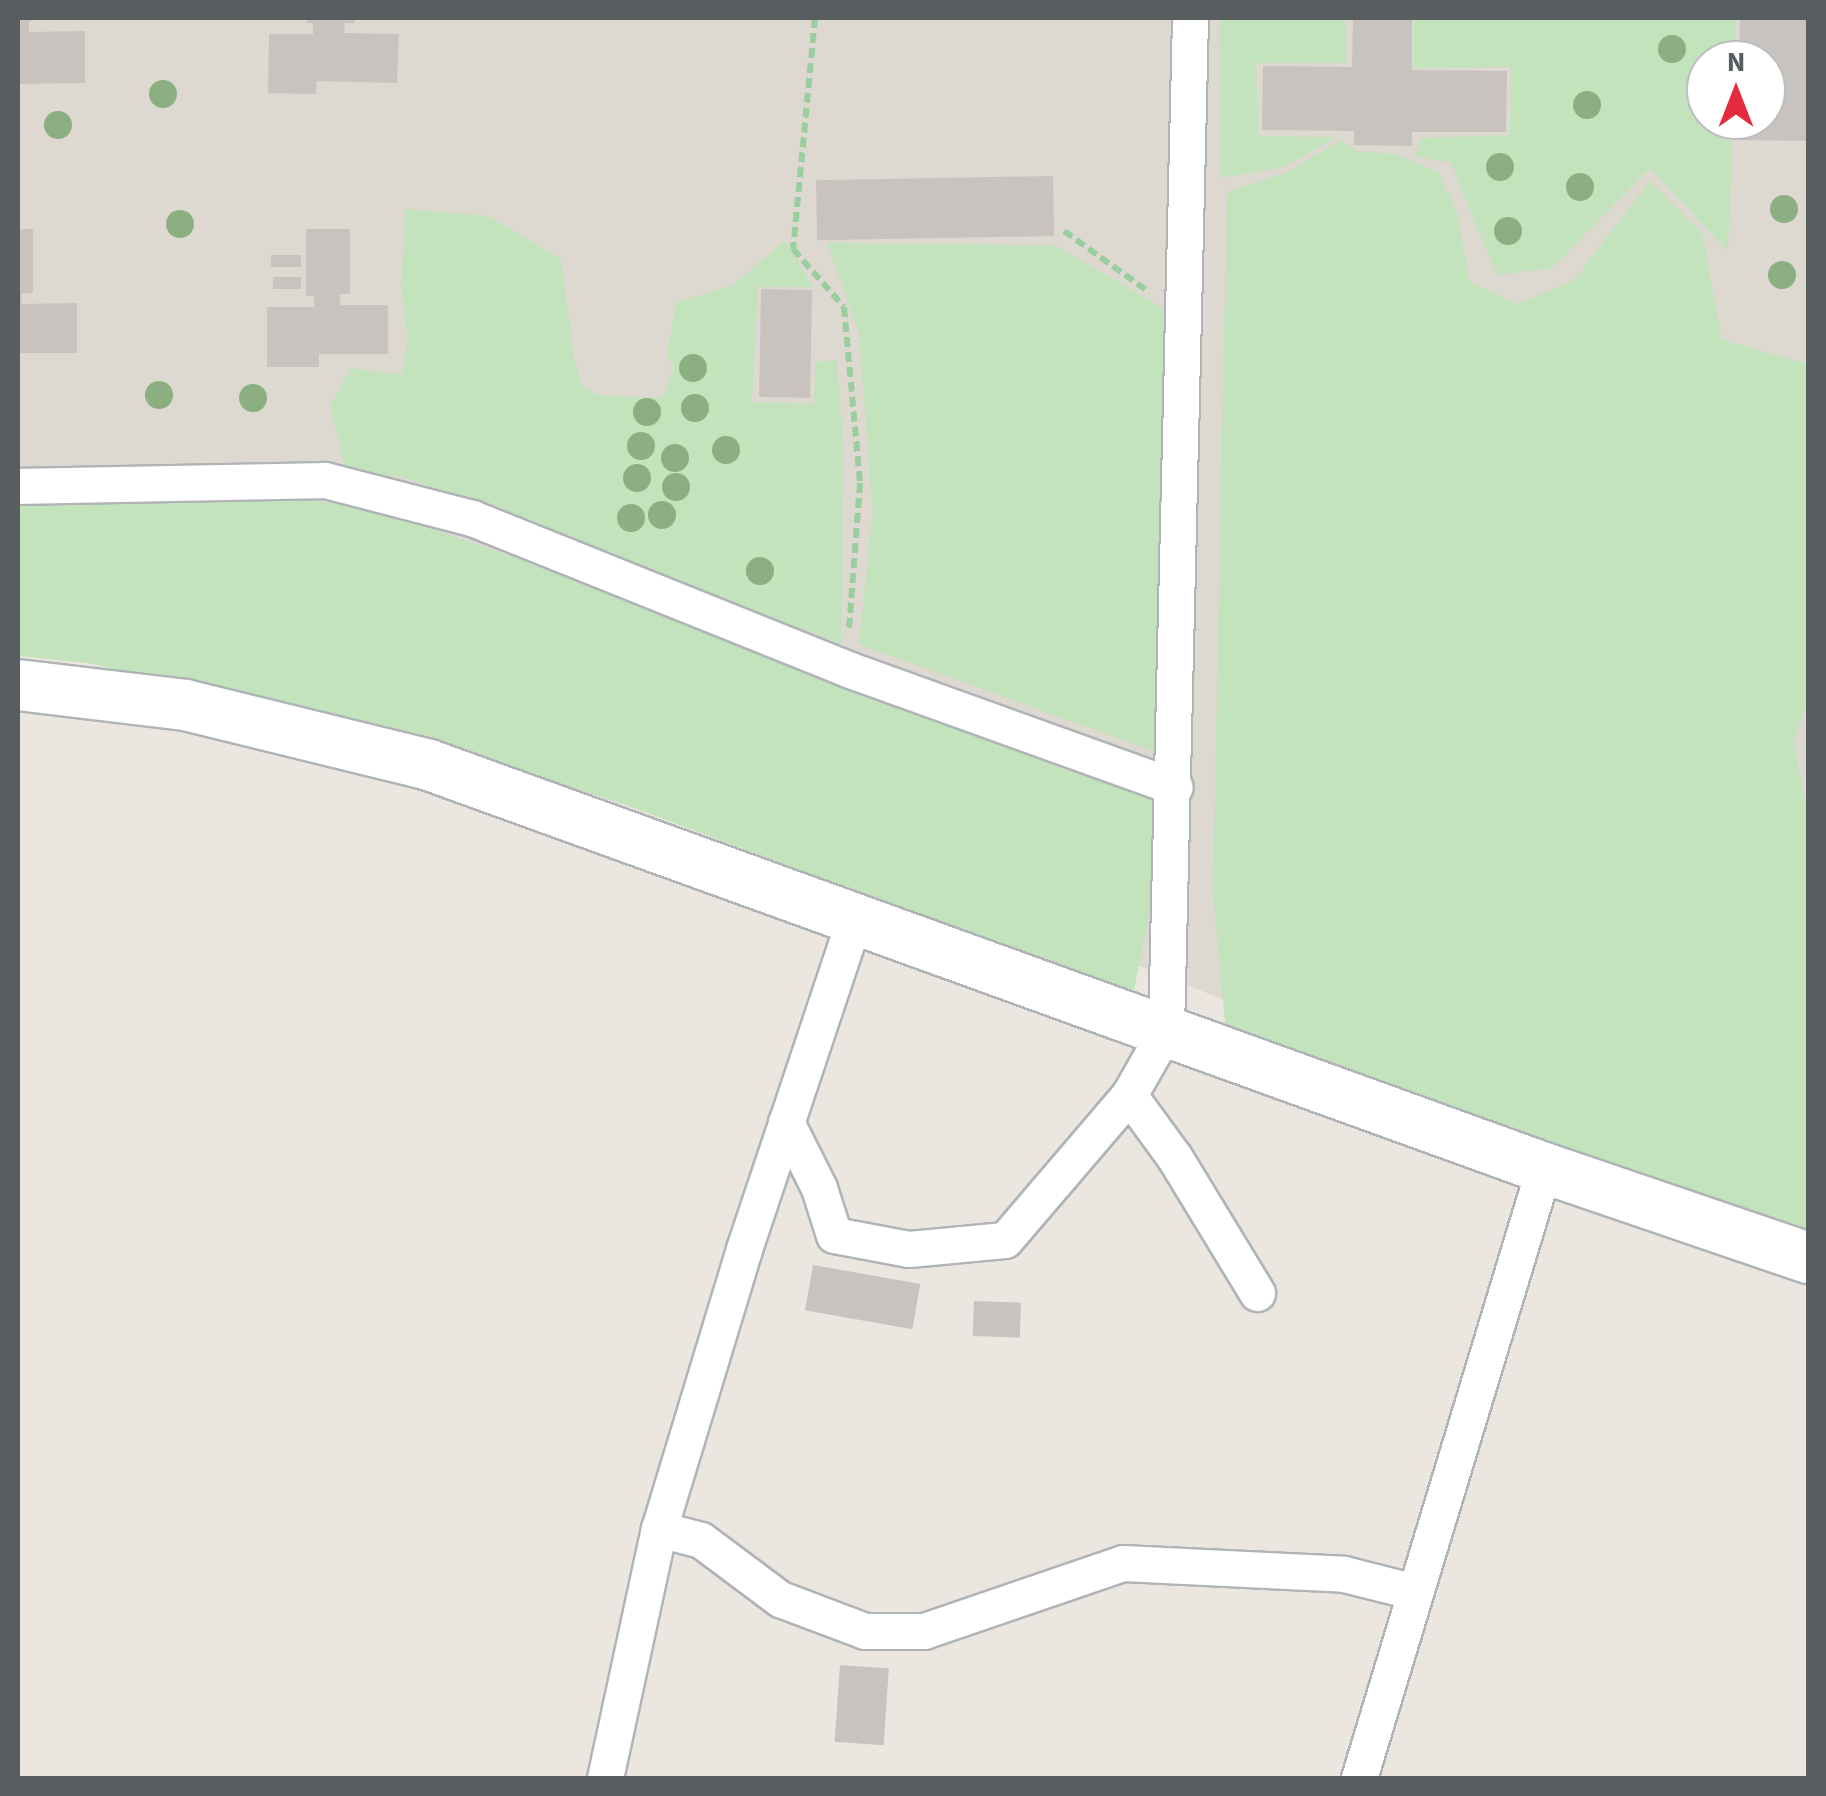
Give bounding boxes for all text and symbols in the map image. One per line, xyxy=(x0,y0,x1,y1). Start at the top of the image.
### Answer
north arrow xyxy=(1686,40,1786,140)
text: N xyxy=(1727,42,1745,82)

